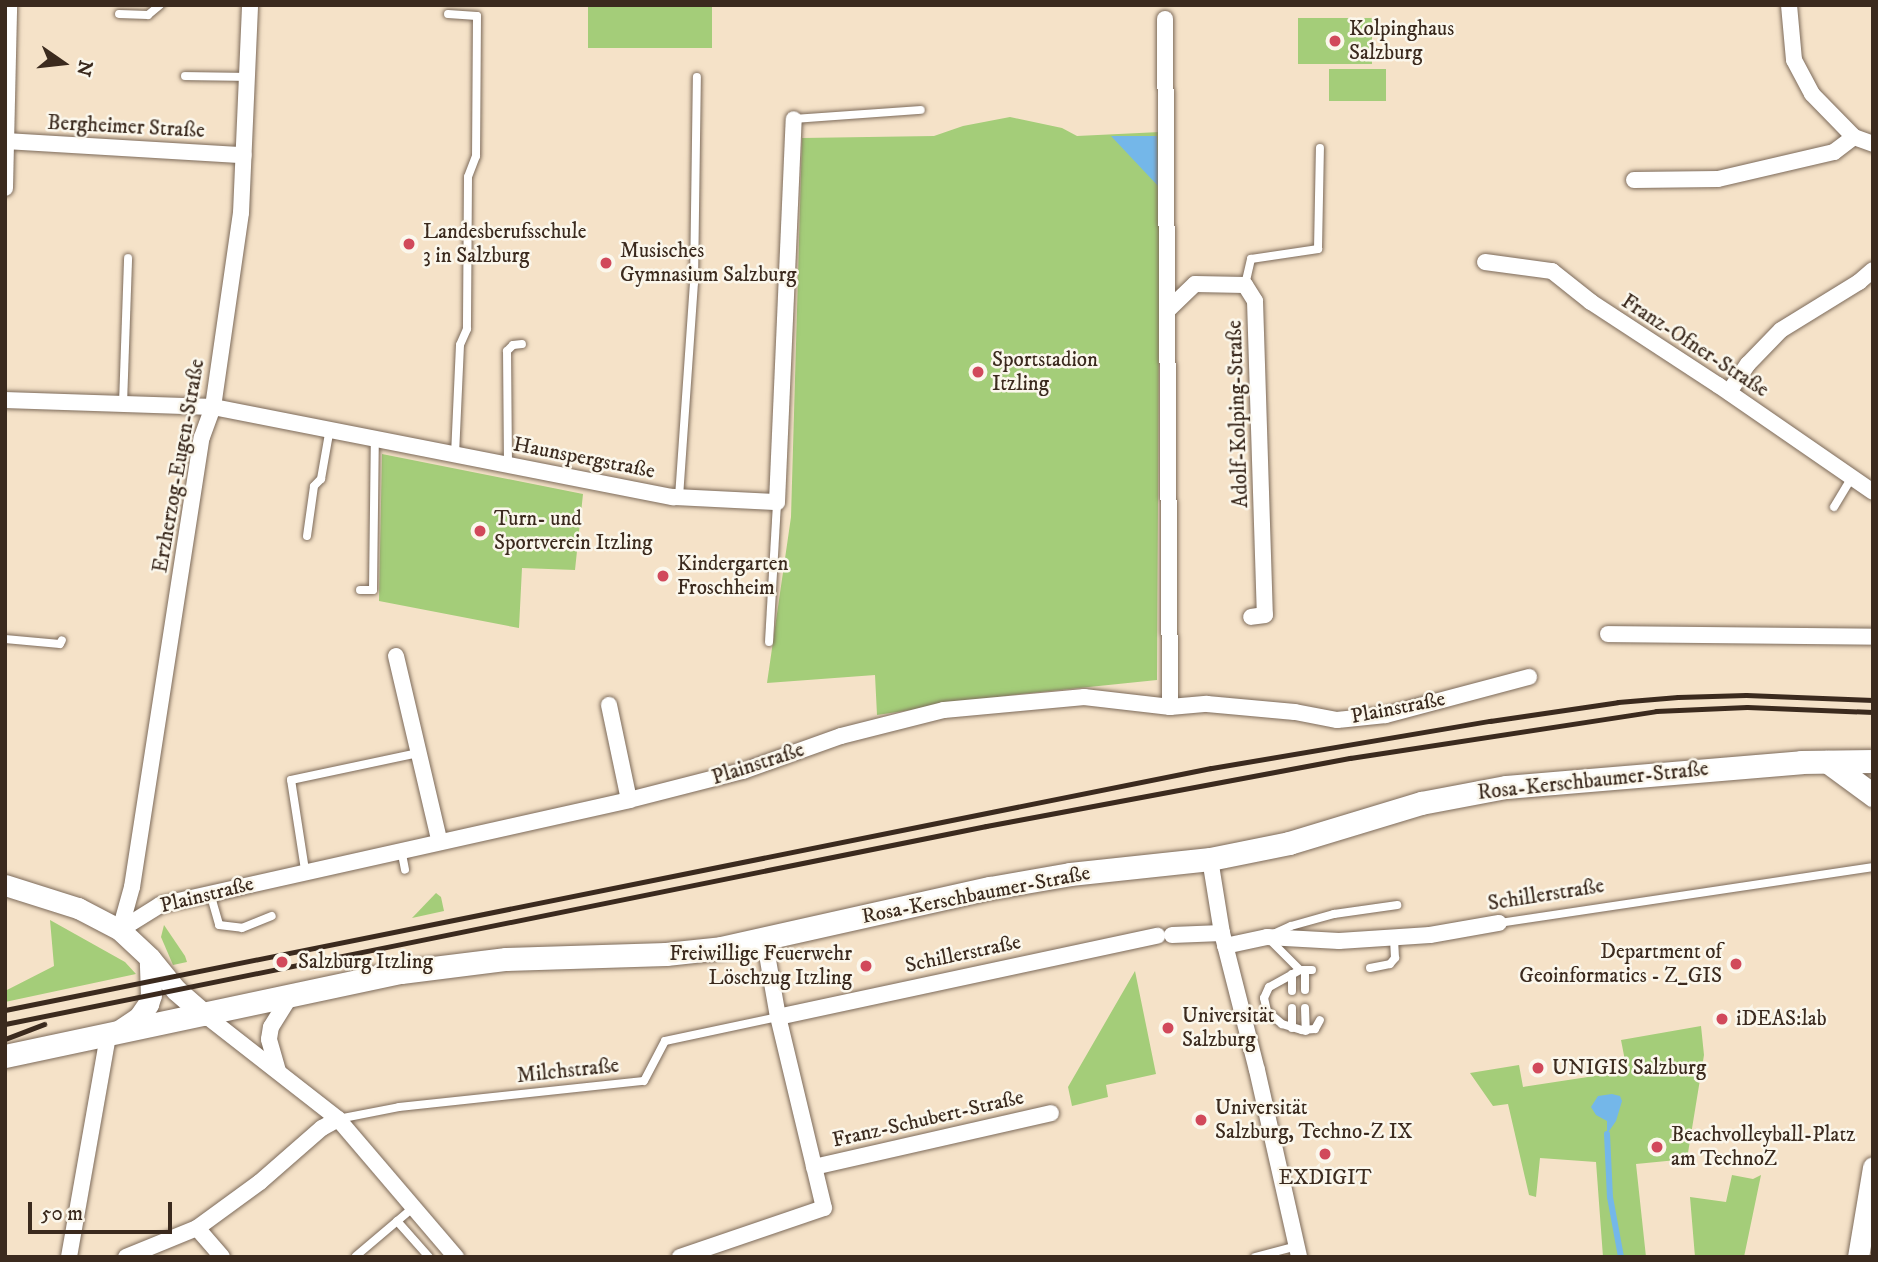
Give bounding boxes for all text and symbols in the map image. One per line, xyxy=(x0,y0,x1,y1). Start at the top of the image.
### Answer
place label: Kolpinghaus Salzburg xyxy=(1349,16,1454,66)
north arrow xyxy=(28,28,98,98)
marker: Kolpinghaus Salzburg xyxy=(1327,33,1343,49)
text: N xyxy=(71,58,97,79)
street label: Bergheimer Straße xyxy=(47,110,205,144)
place label: Landesberufsschule 3 in Salzburg xyxy=(423,219,586,269)
marker: Landesberufsschule 3 in Salzburg xyxy=(401,236,417,252)
place label: Musisches Gymnasium Salzburg xyxy=(620,238,796,288)
marker: Musisches Gymnasium Salzburg xyxy=(598,255,614,271)
street label: Franz-Ofner-Straße xyxy=(1617,289,1773,403)
street label: Adolf-Kolping-Straße xyxy=(1222,320,1254,508)
place label: Sportstadion Itzling xyxy=(992,347,1098,397)
street label: Erzherzog-Eugen-Straße xyxy=(148,357,210,575)
marker: Sportstadion Itzling xyxy=(970,364,986,380)
street label: Haunspergstraße xyxy=(511,432,657,484)
place label: Turn- und Sportverein Itzling xyxy=(494,506,653,556)
marker: Turn- und Sportverein Itzling xyxy=(472,523,488,539)
place label: Kindergarten Froschheim xyxy=(677,551,788,601)
marker: Kindergarten Froschheim xyxy=(655,568,671,584)
street label: Plainstraße xyxy=(1349,687,1447,729)
street label: Plainstraße xyxy=(709,737,807,791)
street label: Rosa-Kerschbaumer-Straße xyxy=(1476,756,1710,806)
street label: Rosa-Kerschbaumer-Straße xyxy=(860,860,1092,930)
street label: Plainstraße xyxy=(158,871,256,919)
street label: Schillerstraße xyxy=(1486,873,1606,917)
street label: Schillerstraße xyxy=(903,929,1023,979)
place label: Department of Geoinformatics - Z_GIS xyxy=(1519,939,1722,989)
place label: Freiwillige Feuerwehr Löschzug Itzling xyxy=(669,941,852,991)
place label: Salzburg Itzling xyxy=(298,949,433,975)
marker: Salzburg Itzling xyxy=(272,952,292,972)
marker: Department of Geoinformatics - Z_GIS xyxy=(1728,956,1744,972)
marker: Freiwillige Feuerwehr Löschzug Itzling xyxy=(858,958,874,974)
place label: Universität Salzburg xyxy=(1182,1003,1275,1053)
place label: iDEAS:lab xyxy=(1736,1006,1827,1032)
marker: iDEAS:lab xyxy=(1714,1011,1730,1027)
marker: Universität Salzburg xyxy=(1160,1020,1176,1036)
street label: Milchstraße xyxy=(516,1053,620,1089)
place label: UNIGIS Salzburg xyxy=(1552,1055,1706,1081)
marker: UNIGIS Salzburg xyxy=(1530,1060,1546,1076)
street label: Franz-Schubert-Straße xyxy=(830,1085,1026,1153)
place label: Universität Salzburg, Techno-Z IX xyxy=(1215,1095,1413,1145)
marker: Universität Salzburg, Techno-Z IX xyxy=(1193,1112,1209,1128)
place label: Beachvolleyball-Platz am TechnoZ xyxy=(1671,1122,1855,1172)
marker: Beachvolleyball-Platz am TechnoZ xyxy=(1649,1139,1665,1155)
marker: EXDIGIT xyxy=(1317,1146,1333,1162)
place label: EXDIGIT xyxy=(1278,1165,1372,1191)
scale bar xyxy=(32,1188,175,1232)
text: 50 m xyxy=(41,1201,83,1227)

